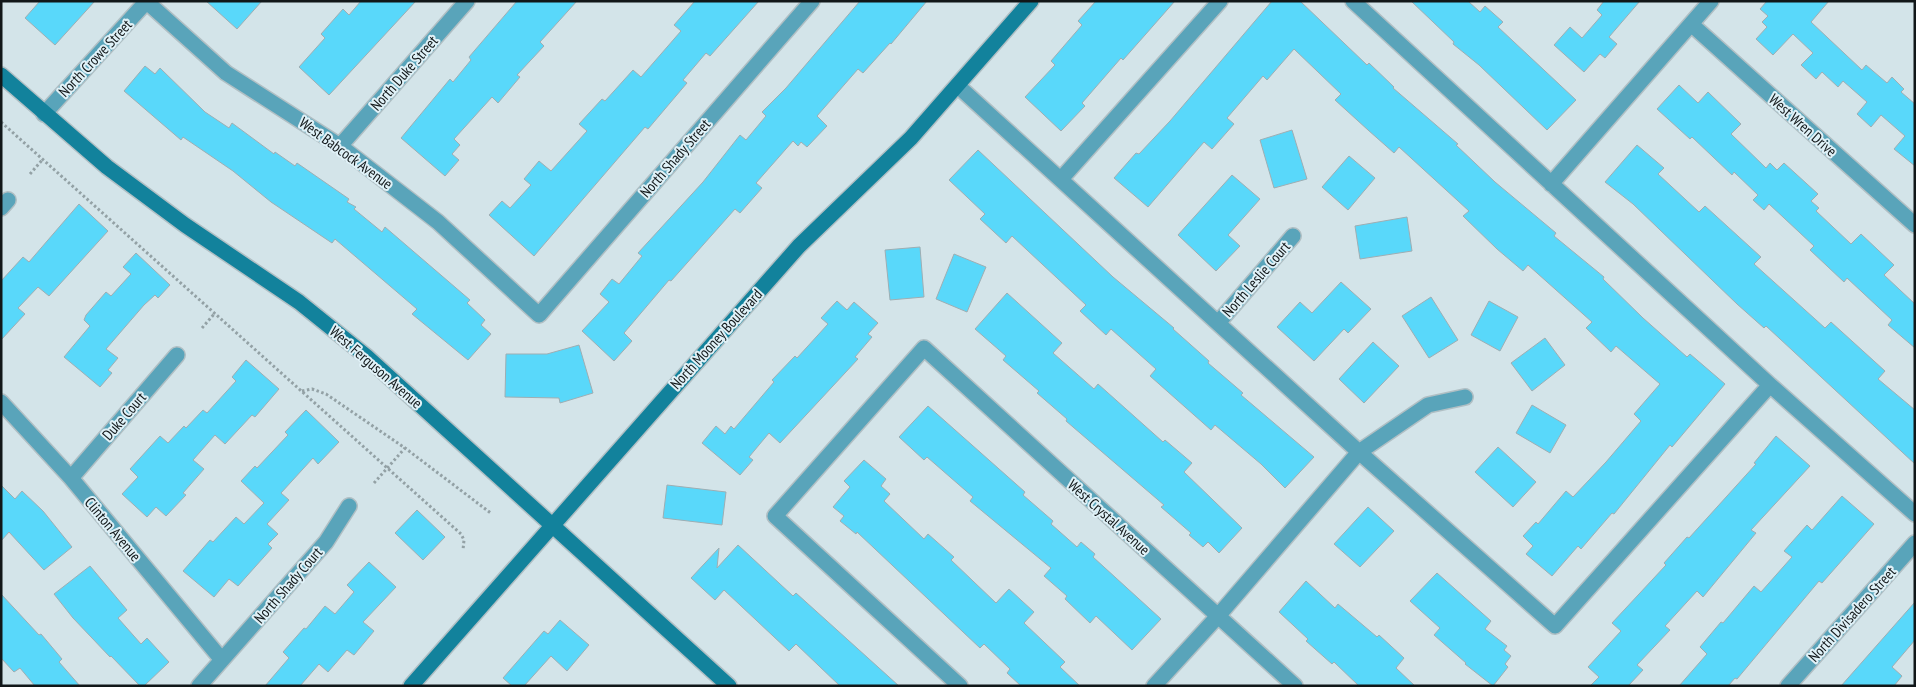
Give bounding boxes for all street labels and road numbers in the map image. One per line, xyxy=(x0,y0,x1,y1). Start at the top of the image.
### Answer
street label: North Crowe Street xyxy=(54,15,136,101)
street label: North Duke Street xyxy=(366,32,442,114)
street label: West Wren Drive xyxy=(1765,90,1841,160)
street label: West Babcock Avenue xyxy=(296,113,396,193)
street label: North Shady Street xyxy=(636,115,714,201)
street label: North Leslie Court xyxy=(1218,237,1294,321)
street label: North Mooney Boulevard xyxy=(666,285,766,393)
street label: West Ferguson Avenue xyxy=(326,322,426,412)
street label: Duke Court xyxy=(98,388,150,444)
street label: West Crystal Avenue xyxy=(1064,475,1154,559)
street label: Clinton Avenue xyxy=(81,493,145,565)
street label: North Shady Court xyxy=(250,543,326,627)
street label: North Divisadero Street xyxy=(1804,562,1900,666)

